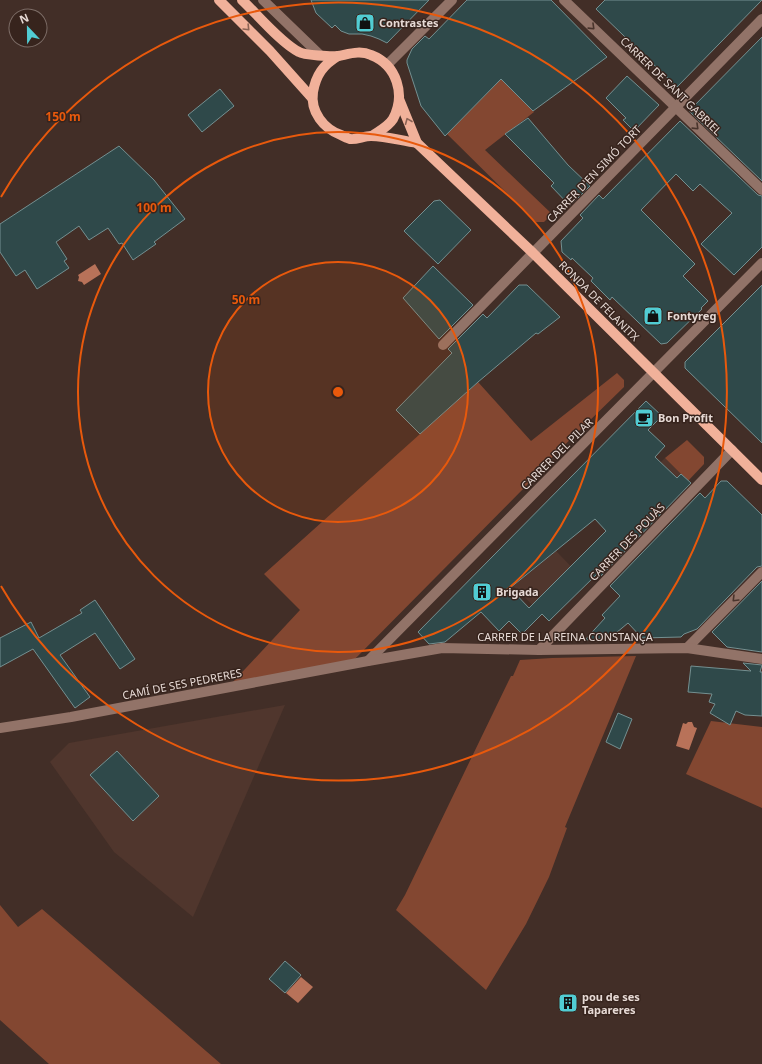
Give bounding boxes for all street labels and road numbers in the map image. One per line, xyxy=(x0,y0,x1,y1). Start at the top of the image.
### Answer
street label: CARRER DE SANT GABRIEL xyxy=(617,33,725,138)
street label: CARRER D'EN SIMÓ TORT xyxy=(543,122,644,226)
street label: RONDA DE FELANITX xyxy=(556,257,643,344)
street label: CARRER DEL PILAR xyxy=(517,414,596,493)
street label: CARRER DES POUÀS xyxy=(586,499,668,584)
street label: CARRER DE LA REINA CONSTANÇA xyxy=(477,629,654,644)
street label: CAMÍ DE SES PEDRERES xyxy=(121,665,243,702)

